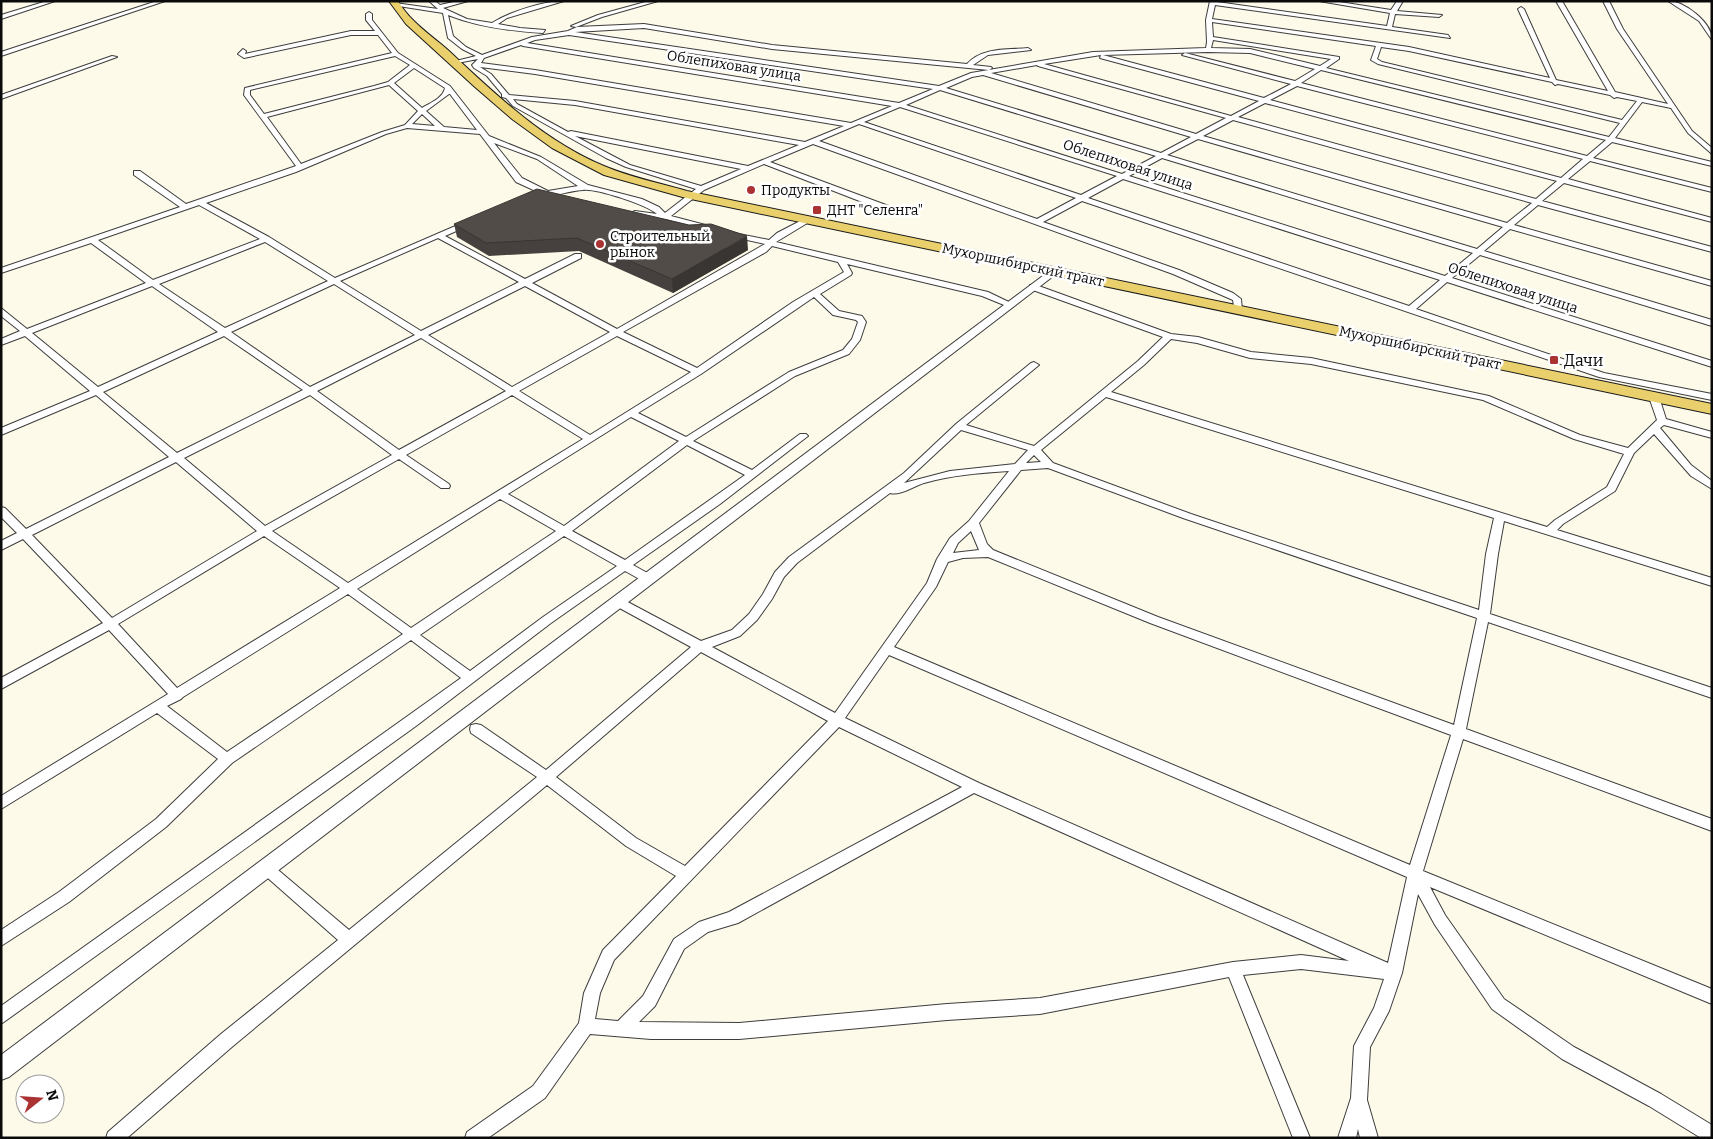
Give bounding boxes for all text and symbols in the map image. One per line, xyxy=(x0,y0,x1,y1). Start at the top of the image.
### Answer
street label: Облепиховая улица xyxy=(666,47,803,85)
street label: Облепиховая улица xyxy=(1061,136,1195,194)
place label: Продукты xyxy=(761,182,830,199)
marker: Продукты xyxy=(745,184,757,196)
place label: ДНТ "Селенга" xyxy=(827,202,923,219)
marker: ДНТ "Селенга" xyxy=(811,204,823,216)
place label: Строительный рынок xyxy=(610,228,710,261)
marker: Строительный рынок xyxy=(594,238,606,250)
street label: Мухоршибирский тракт xyxy=(940,240,1106,290)
street label: Облепиховая улица xyxy=(1446,259,1580,317)
street label: Мухоршибирский тракт xyxy=(1337,323,1503,373)
place label: Дачи xyxy=(1564,351,1603,370)
marker: Дачи xyxy=(1548,354,1560,366)
north arrow xyxy=(15,1074,65,1124)
text: N xyxy=(42,1088,62,1103)

